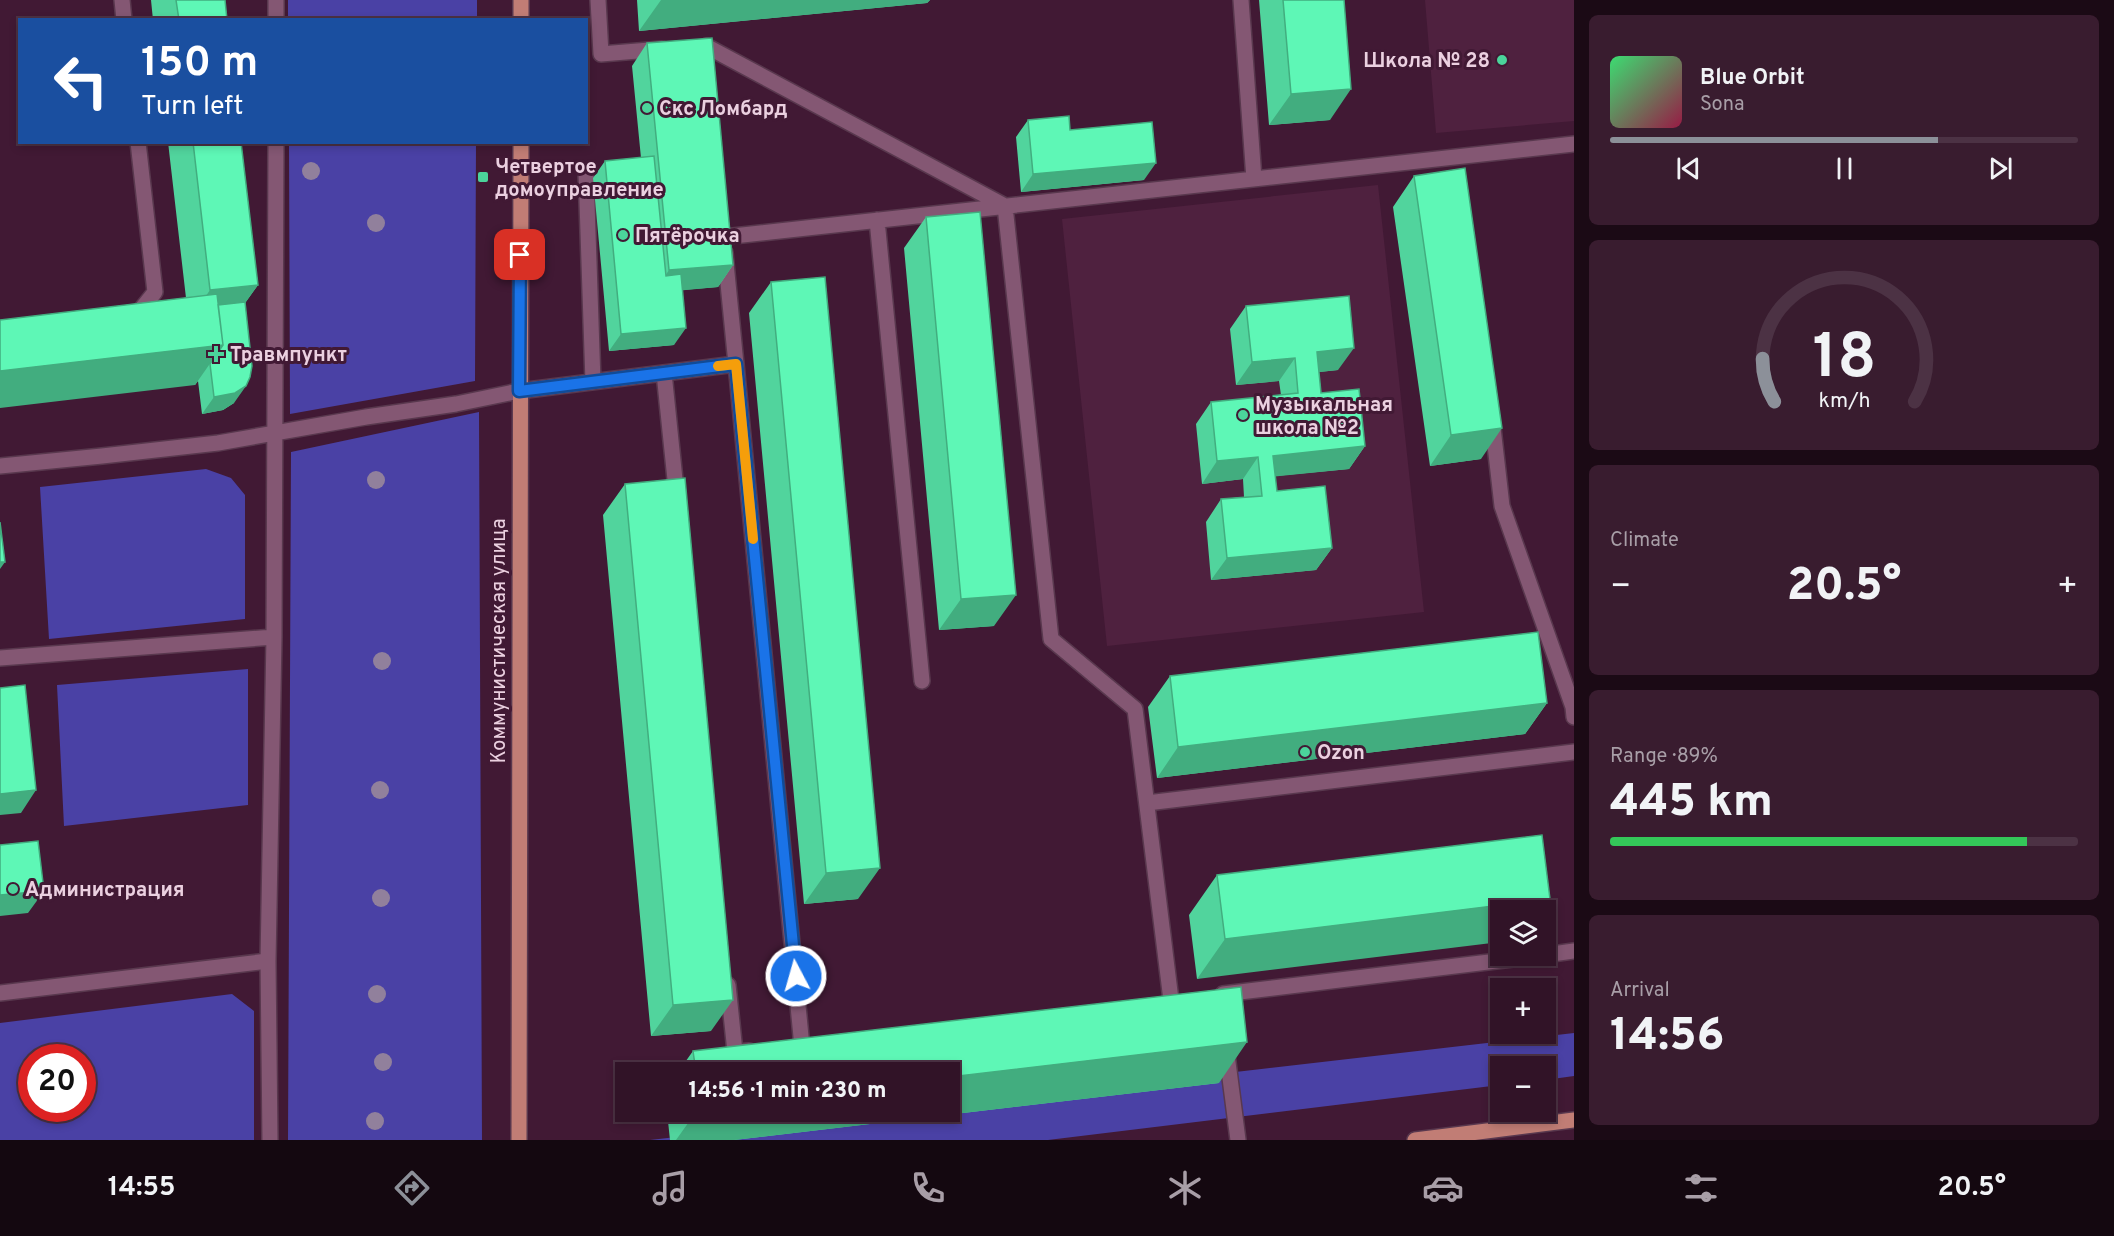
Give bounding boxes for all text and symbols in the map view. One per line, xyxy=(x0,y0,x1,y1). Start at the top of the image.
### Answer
text: 150 m xyxy=(141,38,258,91)
icon: left xyxy=(42,42,120,120)
place label: Школа № 28 xyxy=(1363,49,1490,75)
marker: Школа № 28 xyxy=(1495,53,1509,67)
text: Blue Orbit xyxy=(1700,65,1805,92)
text: Turn left xyxy=(141,90,243,124)
text: Sona xyxy=(1700,92,1745,118)
place label: Скс Ломбард xyxy=(659,97,788,123)
marker: Скс Ломбард xyxy=(640,101,654,115)
icon: previous xyxy=(1672,152,1705,185)
icon: pause xyxy=(1828,152,1861,185)
icon: next xyxy=(1984,152,2017,185)
place label: Четвертое домоуправление xyxy=(495,155,664,204)
marker: Четвертое домоуправление xyxy=(476,170,490,184)
place label: Пятёрочка xyxy=(635,224,740,250)
marker: Пятёрочка xyxy=(616,228,630,242)
pin xyxy=(494,229,545,280)
icon: arrive xyxy=(503,238,536,271)
text: 18 xyxy=(1812,321,1876,400)
place label: Травмпункт xyxy=(230,343,347,369)
marker: Травмпункт xyxy=(207,345,225,363)
text: km/h xyxy=(1818,388,1870,415)
place label: Музыкальная школа №2 xyxy=(1255,393,1393,442)
marker: Музыкальная школа №2 xyxy=(1236,408,1250,422)
street label: Коммунистическая улица xyxy=(487,519,513,763)
text: Climate xyxy=(1610,528,1679,554)
text: 20.5° xyxy=(1787,559,1901,616)
text: − xyxy=(1610,567,1631,609)
text: + xyxy=(2057,567,2078,609)
place label: Ozon xyxy=(1317,741,1365,767)
text: Range · 89% xyxy=(1610,744,1718,770)
marker: Ozon xyxy=(1298,745,1312,759)
text: 445 km xyxy=(1610,775,1773,832)
place label: Администрация xyxy=(25,878,184,904)
marker: Администрация xyxy=(6,882,20,896)
map controls xyxy=(1490,900,1556,1122)
button: layers xyxy=(1490,900,1556,966)
position arrow xyxy=(764,944,828,1008)
button: + xyxy=(1490,978,1556,1044)
text: Arrival xyxy=(1610,978,1670,1004)
text: 14:56 xyxy=(1610,1009,1724,1066)
speed limit sign: 20 xyxy=(18,1044,96,1122)
button: − xyxy=(1490,1056,1556,1122)
text: 14:56 · 1 min · 230 m xyxy=(688,1078,887,1105)
icon: directions xyxy=(391,1167,433,1209)
icon: music xyxy=(649,1167,691,1209)
icon: phone xyxy=(907,1167,949,1209)
icon: climate xyxy=(1164,1167,1206,1209)
icon: car xyxy=(1422,1167,1464,1209)
icon: filters xyxy=(1680,1167,1722,1209)
text: 14:55 xyxy=(108,1171,176,1205)
text: 20.5° xyxy=(1938,1171,2006,1205)

